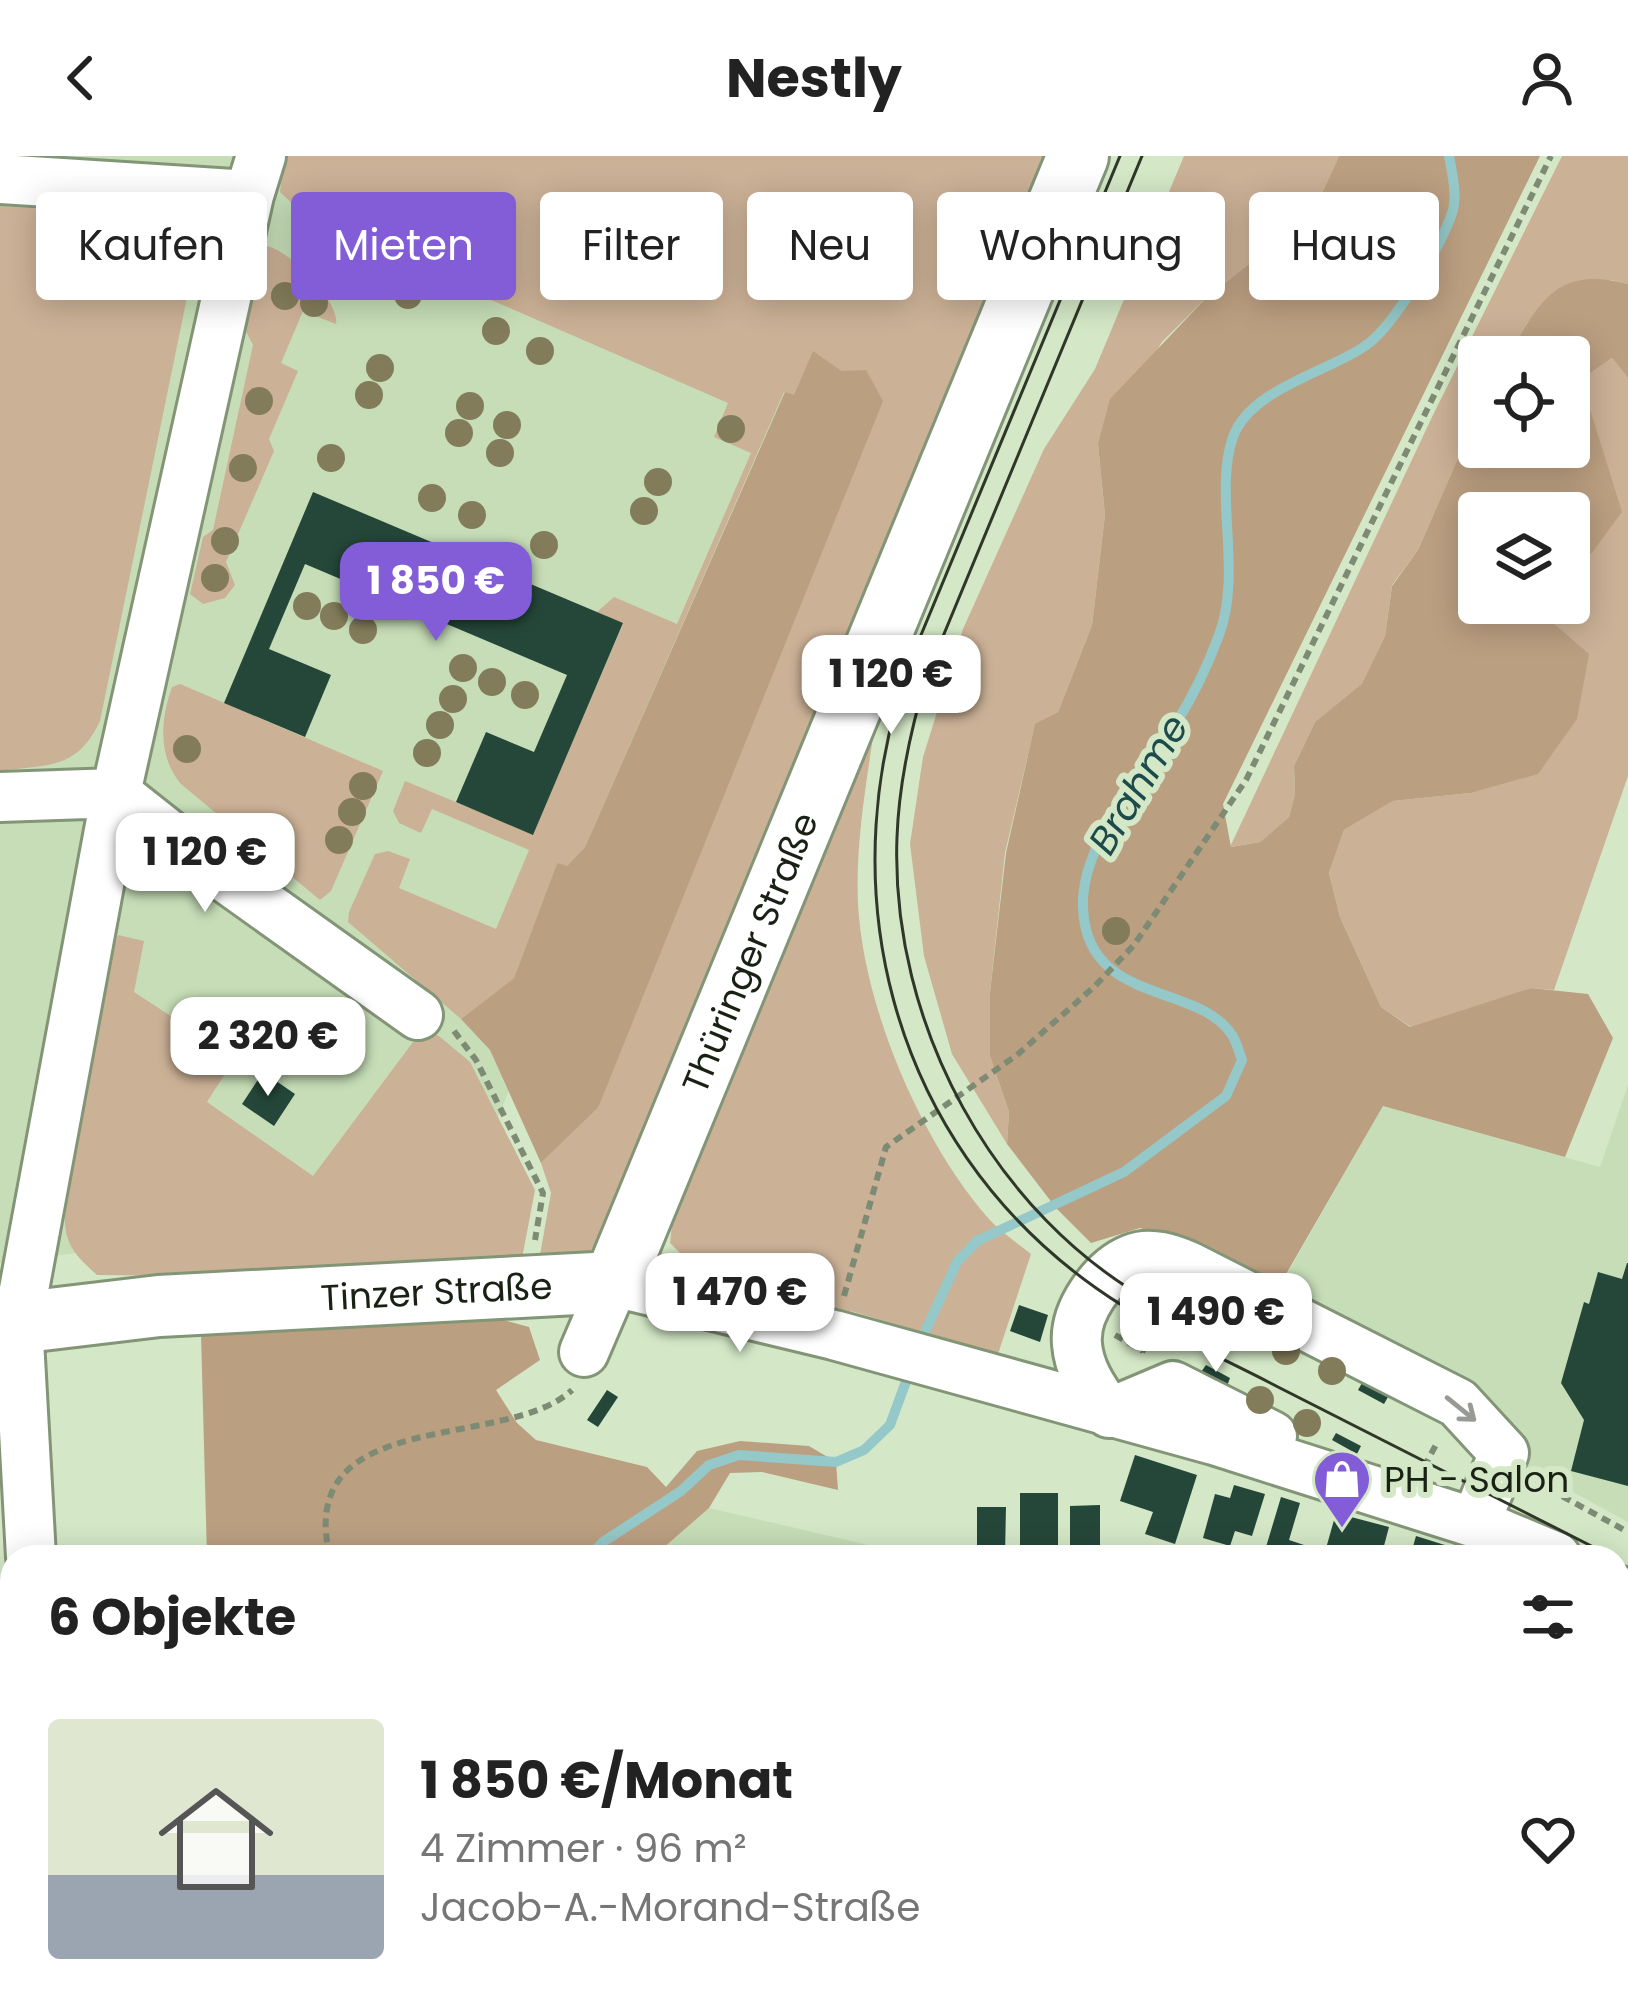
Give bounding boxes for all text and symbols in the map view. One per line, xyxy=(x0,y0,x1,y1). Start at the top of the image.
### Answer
text: Nestly xyxy=(726,40,902,116)
icon: back xyxy=(48,45,114,111)
icon: person xyxy=(1514,45,1580,111)
chip: Kaufen xyxy=(36,192,267,300)
chip: Mieten xyxy=(291,192,516,300)
chip: Filter xyxy=(540,192,723,300)
chip: Neu xyxy=(747,192,913,300)
chip: Wohnung xyxy=(937,192,1225,300)
chip: Haus xyxy=(1249,192,1439,300)
map controls xyxy=(1458,336,1590,624)
button: locate xyxy=(1458,336,1590,468)
button: layers xyxy=(1458,492,1590,624)
pin: 1 850 € xyxy=(325,542,547,644)
text: 1 850 € xyxy=(367,553,505,608)
pin: 1 120 € xyxy=(780,635,1002,737)
text: 1 120 € xyxy=(829,646,953,701)
water label: Brahme xyxy=(1075,704,1202,864)
street label: Thüringer Straße xyxy=(670,805,831,1101)
pin: 1 120 € xyxy=(94,813,316,915)
text: 1 120 € xyxy=(143,824,267,879)
pin: 2 320 € xyxy=(157,997,379,1099)
text: 2 320 € xyxy=(197,1008,339,1063)
pin: 1 470 € xyxy=(629,1253,851,1355)
street label: Tinzer Straße xyxy=(319,1260,554,1323)
text: 1 470 € xyxy=(673,1264,807,1319)
pin: 1 490 € xyxy=(1105,1273,1327,1375)
text: 1 490 € xyxy=(1147,1284,1285,1339)
one-way arrow xyxy=(1445,1395,1476,1423)
shop icon: PH - Salon xyxy=(1311,1448,1373,1530)
place label: PH - Salon xyxy=(1384,1454,1569,1505)
text: 6 Objekte xyxy=(48,1581,296,1653)
icon: filters xyxy=(1515,1584,1581,1650)
text: 1 850 €/Monat xyxy=(420,1744,793,1816)
icon: home xyxy=(144,1767,288,1911)
icon: heart xyxy=(1515,1806,1581,1872)
text: 4 Zimmer · 96 m² xyxy=(420,1821,747,1876)
text: Jacob-A.-Morand-Straße xyxy=(420,1880,921,1935)

